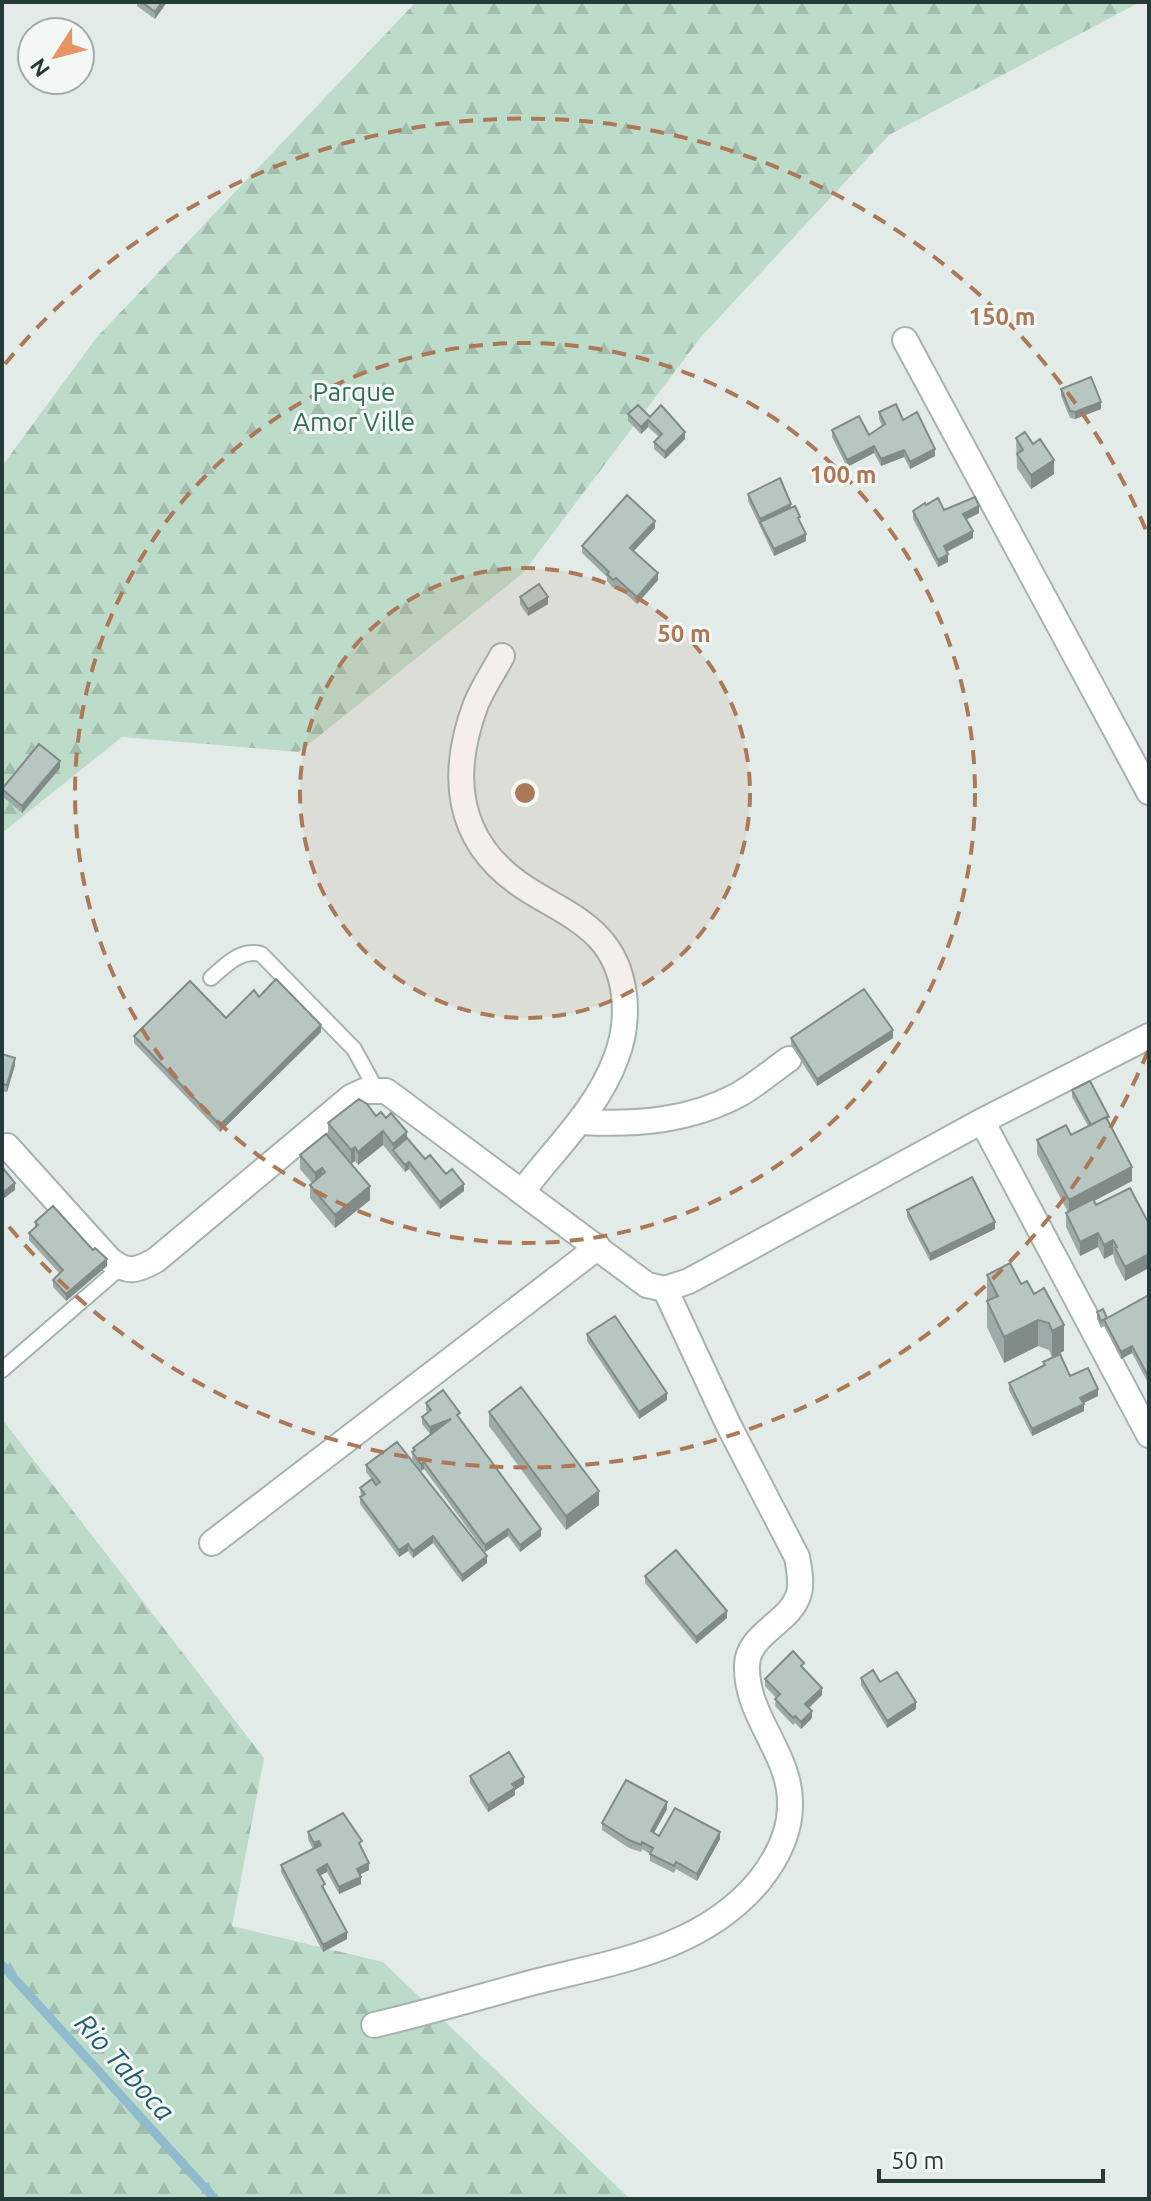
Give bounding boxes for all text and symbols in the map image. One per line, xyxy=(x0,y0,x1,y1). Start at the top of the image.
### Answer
north arrow xyxy=(16,16,96,96)
text: N xyxy=(24,54,54,82)
text: 150 m xyxy=(969,303,1035,330)
park label: Parque Amor Ville xyxy=(293,377,415,436)
text: 100 m xyxy=(810,461,876,488)
text: 50 m xyxy=(657,620,711,647)
centre of rings xyxy=(511,779,539,807)
water label: Rio Taboca xyxy=(69,2007,181,2126)
scale bar xyxy=(879,2133,1103,2183)
text: 50 m xyxy=(891,2147,944,2174)

